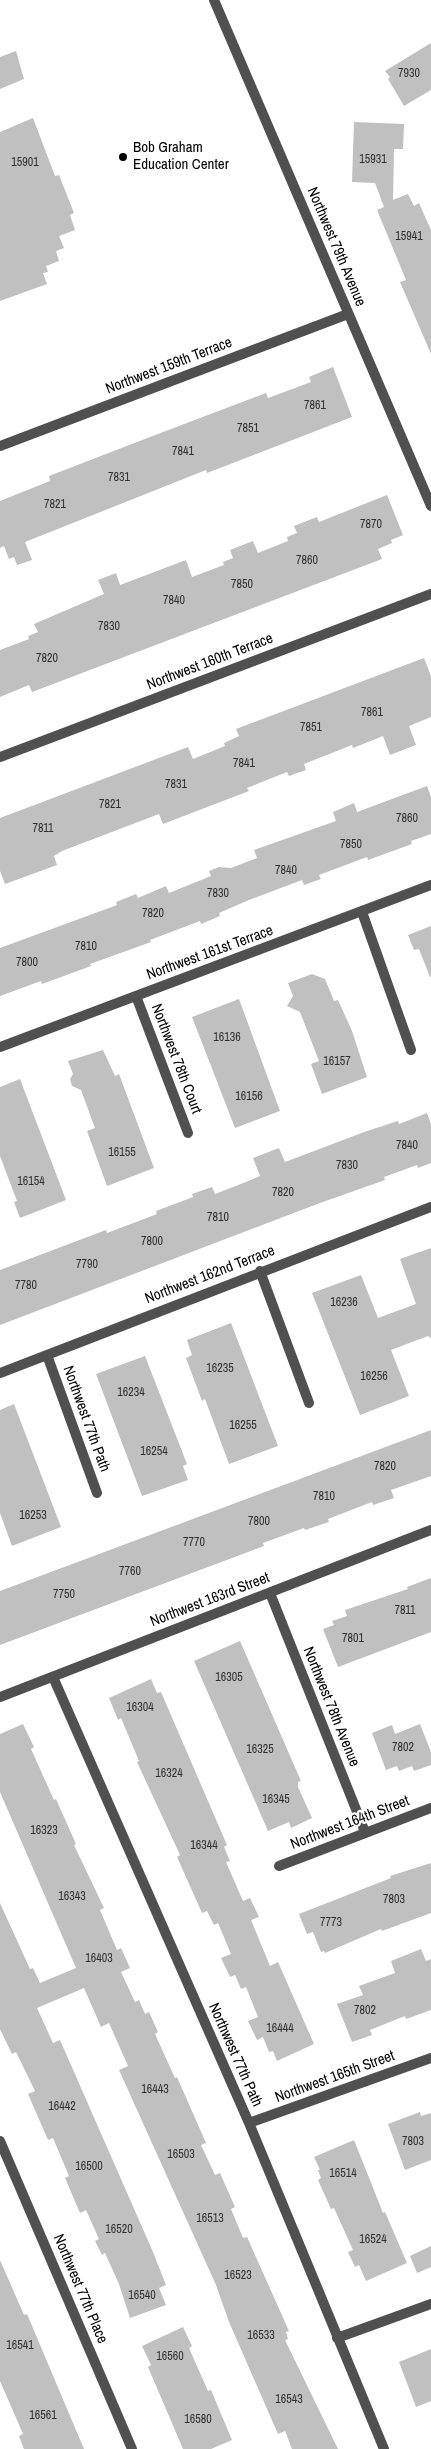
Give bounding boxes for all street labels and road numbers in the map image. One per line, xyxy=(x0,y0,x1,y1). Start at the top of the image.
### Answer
street label: Northwest 79th Avenue xyxy=(303,185,369,309)
street label: Northwest 159th Terrace xyxy=(103,334,235,398)
street label: Northwest 160th Terrace xyxy=(144,630,276,694)
street label: Northwest 161st Terrace xyxy=(144,922,276,984)
street label: Northwest 78th Court xyxy=(147,1002,205,1116)
street label: Northwest 162nd Terrace xyxy=(143,1242,277,1308)
street label: Northwest 77th Path xyxy=(58,1364,114,1474)
street label: Northwest 163rd Street xyxy=(148,1569,272,1631)
street label: Northwest 78th Avenue xyxy=(299,1644,363,1770)
street label: Northwest 164th Street xyxy=(288,1792,412,1854)
street label: Northwest 77th Path xyxy=(204,2000,266,2110)
street label: Northwest 165th Street xyxy=(273,2047,397,2107)
street label: Northwest 77th Place xyxy=(49,2232,111,2346)

